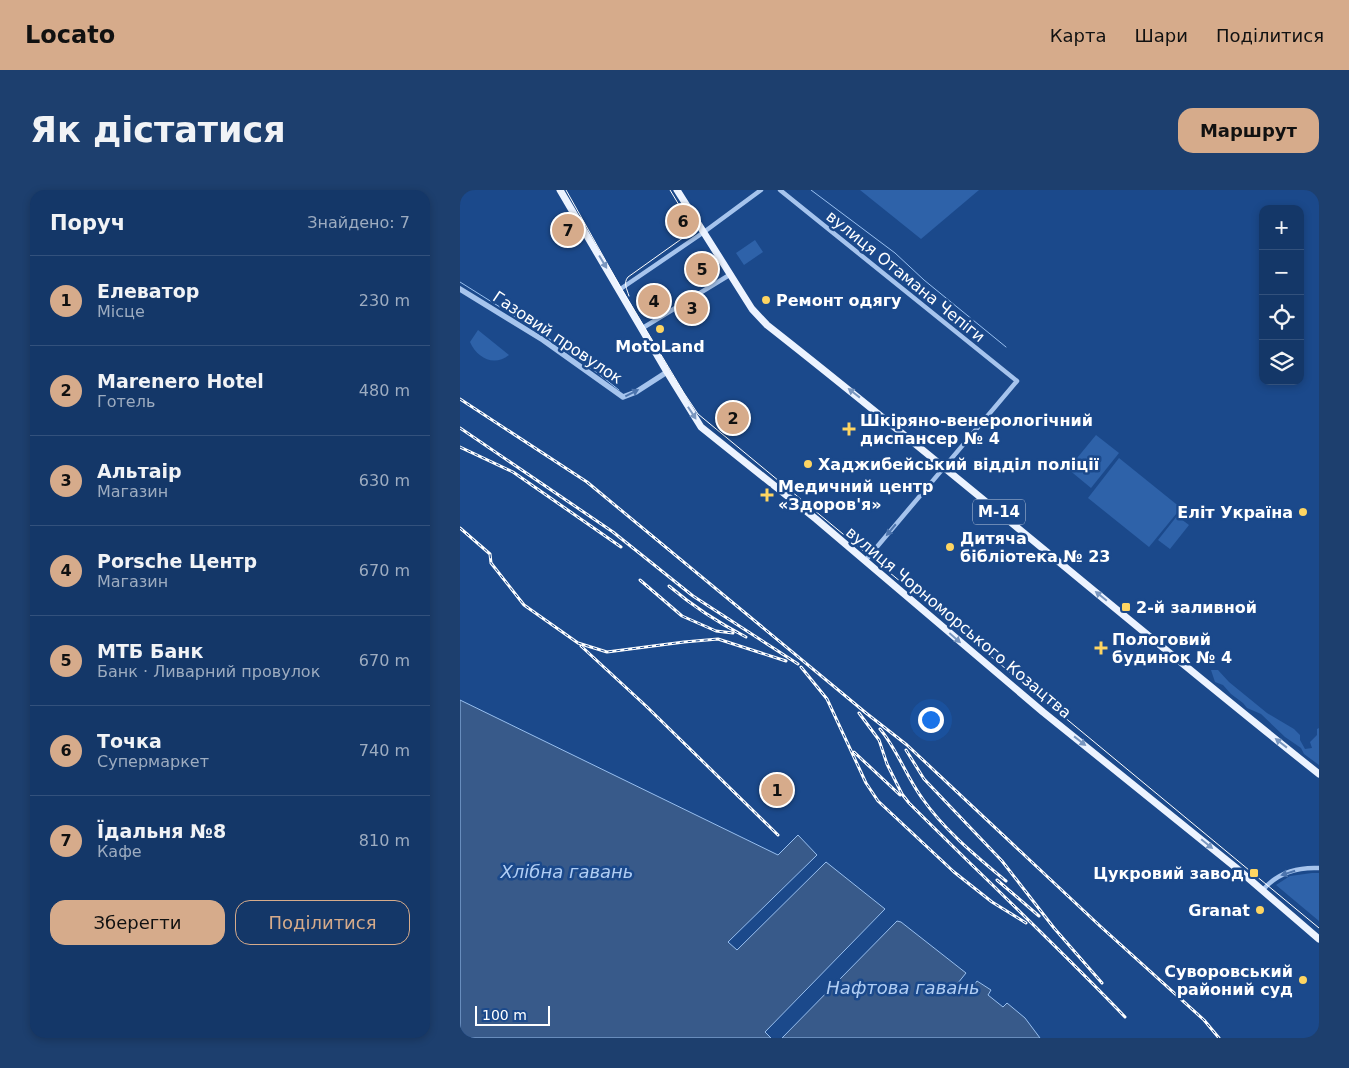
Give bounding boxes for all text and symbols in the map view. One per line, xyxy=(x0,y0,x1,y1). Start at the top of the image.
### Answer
text: Locato xyxy=(25,21,115,49)
text: Карта xyxy=(1050,25,1106,46)
text: Шари xyxy=(1134,25,1188,46)
text: Поділитися xyxy=(1216,25,1324,46)
button: Маршрут xyxy=(1178,108,1319,153)
text: Як дістатися xyxy=(30,110,286,150)
pin: 6 xyxy=(667,202,699,240)
map controls xyxy=(1259,205,1304,385)
button: + xyxy=(1259,205,1304,250)
street label: вулиця Отамана Чепіги xyxy=(823,207,989,346)
text: Поруч xyxy=(50,211,125,235)
pin: 7 xyxy=(552,211,584,249)
text: Знайдено: 7 xyxy=(307,213,410,232)
pin: 5 xyxy=(686,250,718,288)
button: − xyxy=(1259,250,1304,295)
one-way arrow xyxy=(598,256,607,269)
text: Елеватор xyxy=(97,280,199,302)
pin: 4 xyxy=(638,282,670,320)
street label: Газовий провулок xyxy=(489,287,626,388)
pin: 3 xyxy=(676,289,708,327)
text: 1 xyxy=(60,291,72,310)
text: 230 m xyxy=(359,291,410,310)
place label: Ремонт одягу xyxy=(776,291,902,310)
marker: Ремонт одягу xyxy=(760,294,772,306)
button: locate xyxy=(1259,295,1304,340)
text: Місце xyxy=(97,302,145,321)
marker: MotoLand xyxy=(654,323,666,335)
place label: MotoLand xyxy=(615,337,705,356)
button: layers xyxy=(1259,340,1304,385)
text: Marenero Hotel xyxy=(97,370,264,392)
text: 2 xyxy=(60,381,72,400)
text: 480 m xyxy=(359,381,410,400)
one-way arrow xyxy=(847,388,861,398)
one-way arrow xyxy=(625,389,639,397)
text: Готель xyxy=(97,392,155,411)
pin: 2 xyxy=(717,399,749,437)
one-way arrow xyxy=(688,407,697,420)
place label: Шкіряно-венерологічний диспансер № 4 xyxy=(860,411,1093,448)
marker: Шкіряно-венерологічний диспансер № 4 xyxy=(842,422,856,436)
place label: Хаджибейський відділ поліції xyxy=(818,455,1100,474)
marker: Хаджибейський відділ поліції xyxy=(802,458,814,470)
text: Альтаір xyxy=(97,460,182,482)
text: 3 xyxy=(60,471,72,490)
text: 630 m xyxy=(359,471,410,490)
place label: Медичний центр «Здоров'я» xyxy=(778,477,933,514)
text: Магазин xyxy=(97,482,168,501)
marker: Медичний центр «Здоров'я» xyxy=(760,488,774,502)
road number: М-14 xyxy=(973,500,1025,524)
place label: Еліт Україна xyxy=(1177,503,1293,522)
marker: Еліт Україна xyxy=(1297,506,1309,518)
street label: вулиця Чорноморського Козацтва xyxy=(842,522,1075,722)
one-way arrow xyxy=(885,524,896,537)
place label: Дитяча бібліотека № 23 xyxy=(960,529,1110,566)
marker: Дитяча бібліотека № 23 xyxy=(944,541,956,553)
text: Porsche Центр xyxy=(97,550,257,572)
text: 4 xyxy=(60,561,72,580)
text: 670 m xyxy=(359,561,410,580)
text: Магазин xyxy=(97,572,168,591)
one-way arrow xyxy=(1095,591,1108,602)
place label: 2-й заливной xyxy=(1136,598,1257,617)
marker: 2-й заливной xyxy=(1120,601,1132,613)
place label: Пологовий будинок № 4 xyxy=(1112,630,1232,667)
one-way arrow xyxy=(949,632,961,643)
text: МТБ Банк xyxy=(97,640,203,662)
marker: Пологовий будинок № 4 xyxy=(1094,641,1108,655)
text: 5 xyxy=(60,651,72,670)
text: 670 m xyxy=(359,651,410,670)
text: Банк · Ливарний провулок xyxy=(97,662,320,681)
your location xyxy=(918,707,944,733)
text: Точка xyxy=(97,730,162,752)
one-way arrow xyxy=(1074,736,1087,747)
one-way arrow xyxy=(1275,738,1288,749)
text: 6 xyxy=(60,741,72,760)
text: 740 m xyxy=(359,741,410,760)
text: Супермаркет xyxy=(97,752,209,771)
pin: 1 xyxy=(761,771,793,809)
text: Їдальня №8 xyxy=(97,820,226,842)
text: 7 xyxy=(60,831,72,850)
text: 810 m xyxy=(359,831,410,850)
one-way arrow xyxy=(1200,838,1213,849)
text: Кафе xyxy=(97,842,142,861)
water label: Хлібна гавань xyxy=(500,861,633,882)
place label: Цукровий завод xyxy=(1093,864,1244,883)
marker: Цукровий завод xyxy=(1248,867,1260,879)
one-way arrow xyxy=(1281,869,1296,877)
button: Зберегти xyxy=(50,900,225,945)
button: Поділитися xyxy=(235,900,410,945)
place label: Granat xyxy=(1188,901,1250,920)
marker: Granat xyxy=(1254,904,1266,916)
place label: Суворовський районий суд xyxy=(1164,962,1293,999)
marker: Суворовський районий суд xyxy=(1297,974,1309,986)
water label: Нафтова гавань xyxy=(826,977,980,998)
scale bar xyxy=(475,1003,550,1026)
text: 100 m xyxy=(482,1007,527,1023)

